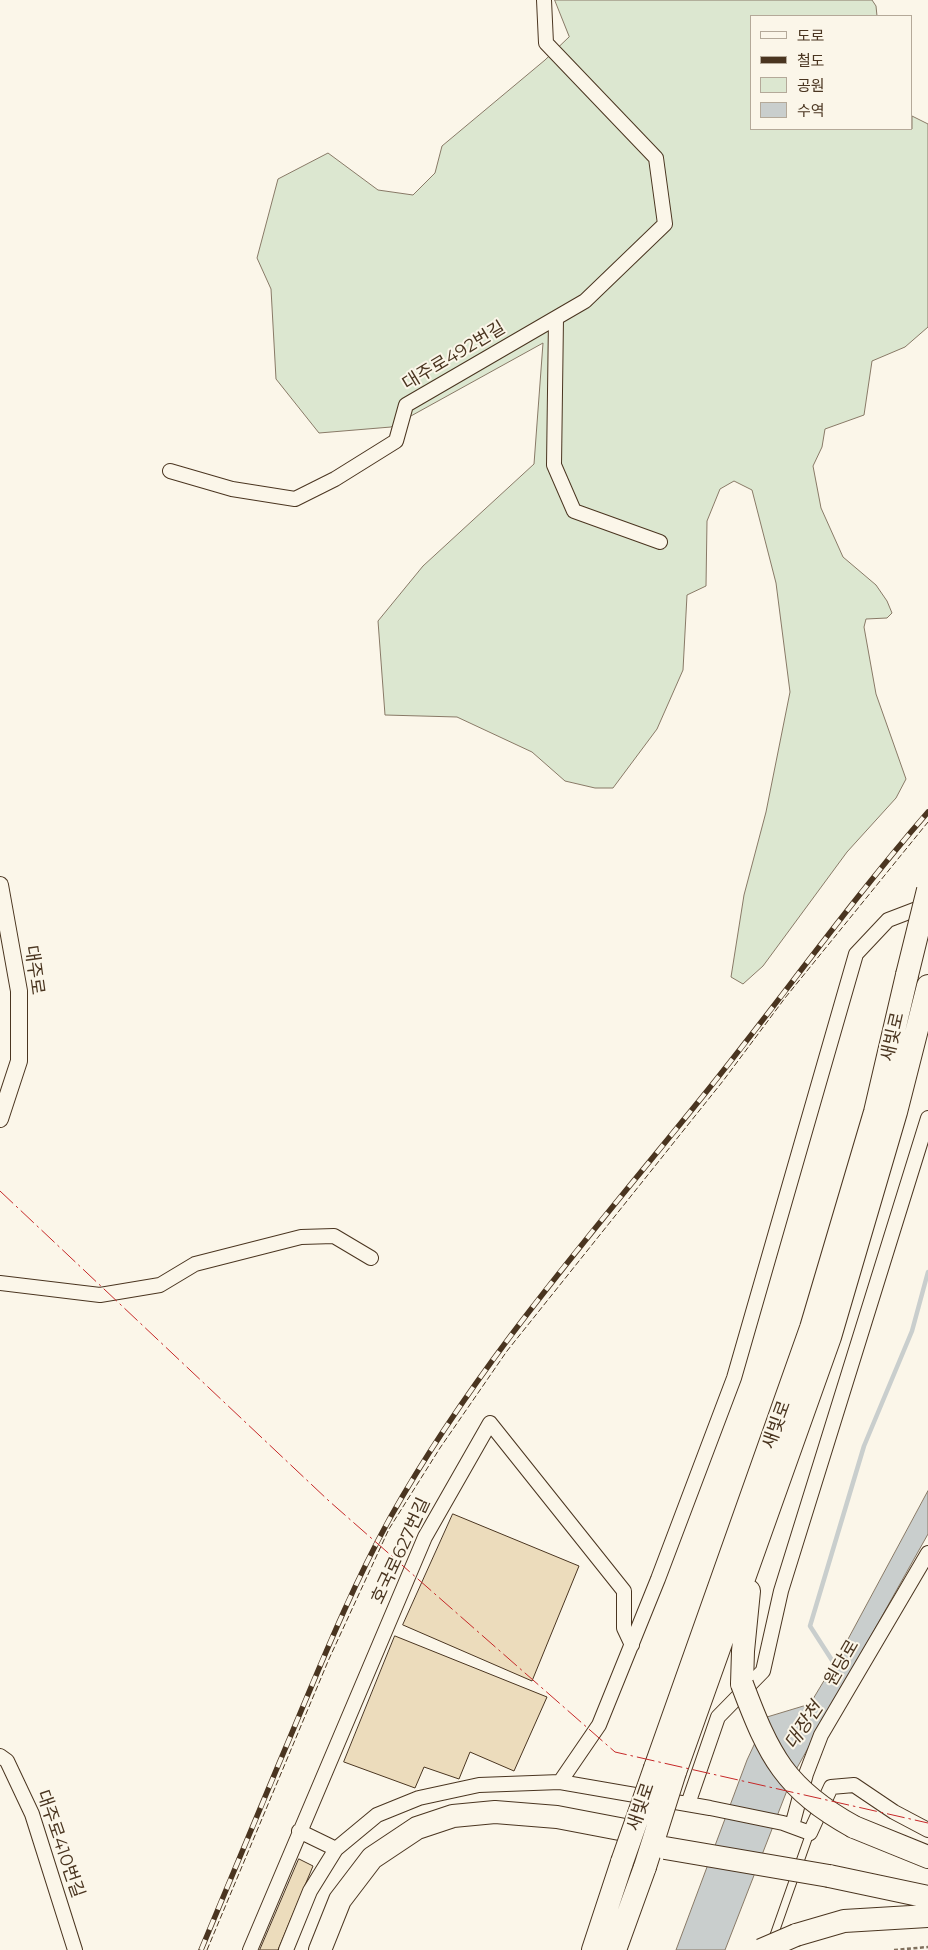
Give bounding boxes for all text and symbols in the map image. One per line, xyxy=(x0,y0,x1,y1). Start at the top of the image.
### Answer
legend xyxy=(750,15,913,130)
text: 도로 xyxy=(797,26,825,45)
text: 철도 xyxy=(797,51,825,70)
text: 공원 xyxy=(797,76,825,95)
text: 수역 xyxy=(797,101,825,120)
street label: 대주로492번길 xyxy=(399,317,509,395)
street label: 대주로 xyxy=(20,944,48,996)
street label: 새빛로 xyxy=(877,1010,909,1064)
street label: 새빛로 xyxy=(758,1398,796,1452)
street label: 호국로627번길 xyxy=(367,1495,435,1607)
street label: 원당로 xyxy=(820,1636,864,1690)
water label: 대장천 xyxy=(780,1698,828,1754)
street label: 새빛로 xyxy=(623,1780,659,1834)
street label: 대주로410번길 xyxy=(31,1787,89,1901)

